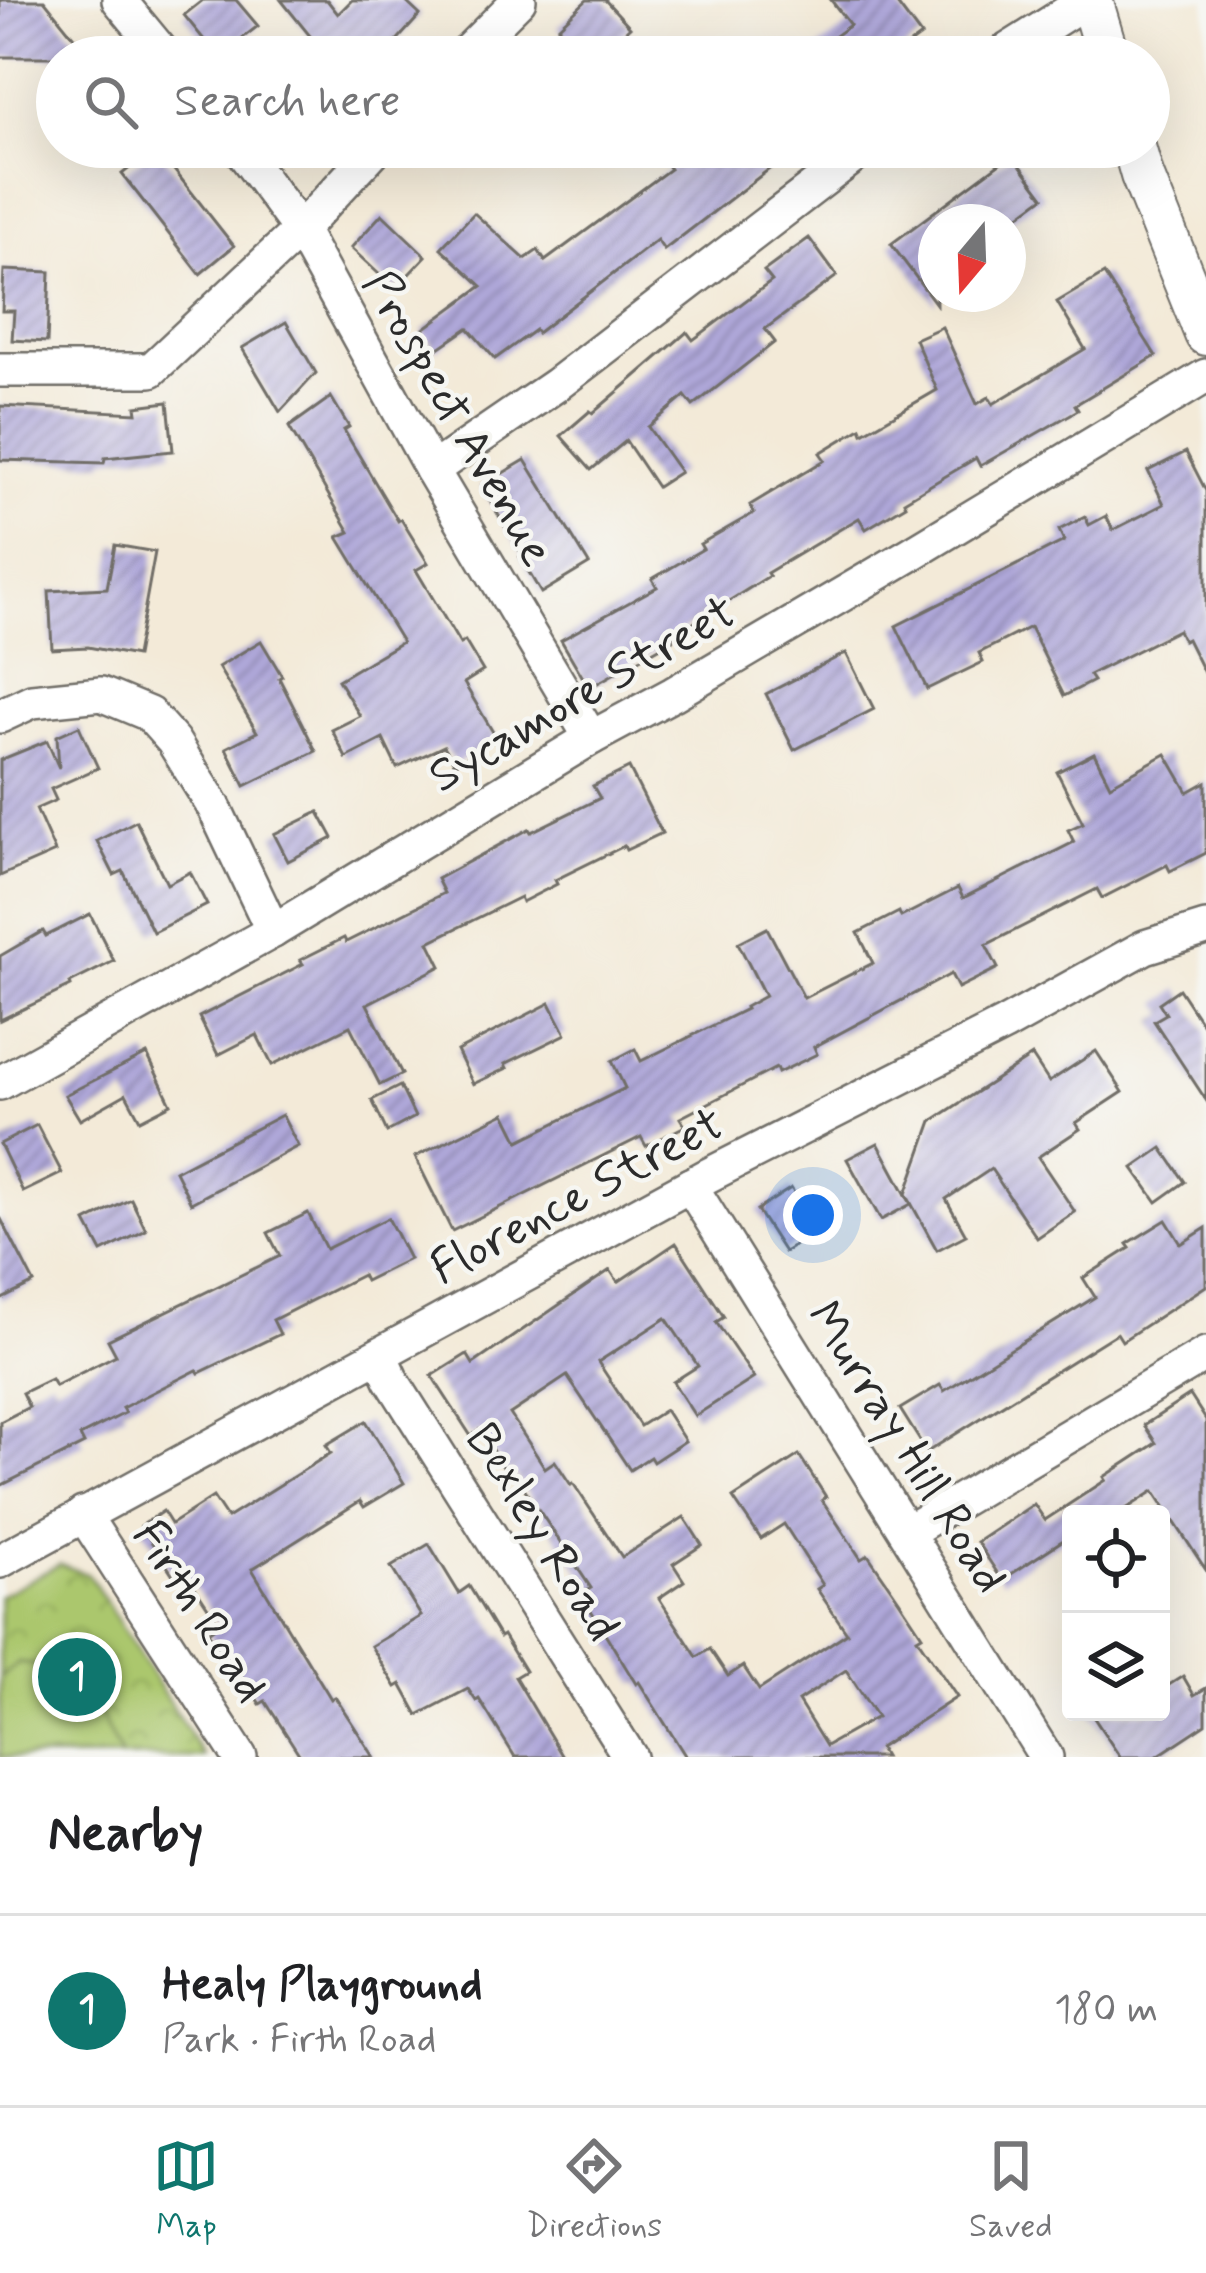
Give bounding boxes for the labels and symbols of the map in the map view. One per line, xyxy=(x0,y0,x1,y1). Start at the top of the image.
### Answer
north arrow xyxy=(918,204,1026,312)
street label: Prospect Avenue xyxy=(347,259,567,578)
street label: Sycamore Street xyxy=(418,582,748,808)
street label: Florence Street xyxy=(420,1093,735,1301)
your location xyxy=(783,1185,843,1245)
street label: Murray Hill Road xyxy=(791,1290,1021,1606)
street label: Bexley Road xyxy=(449,1412,633,1654)
street label: Firth Road xyxy=(117,1509,281,1715)
pin: 1 xyxy=(38,1632,116,1722)

